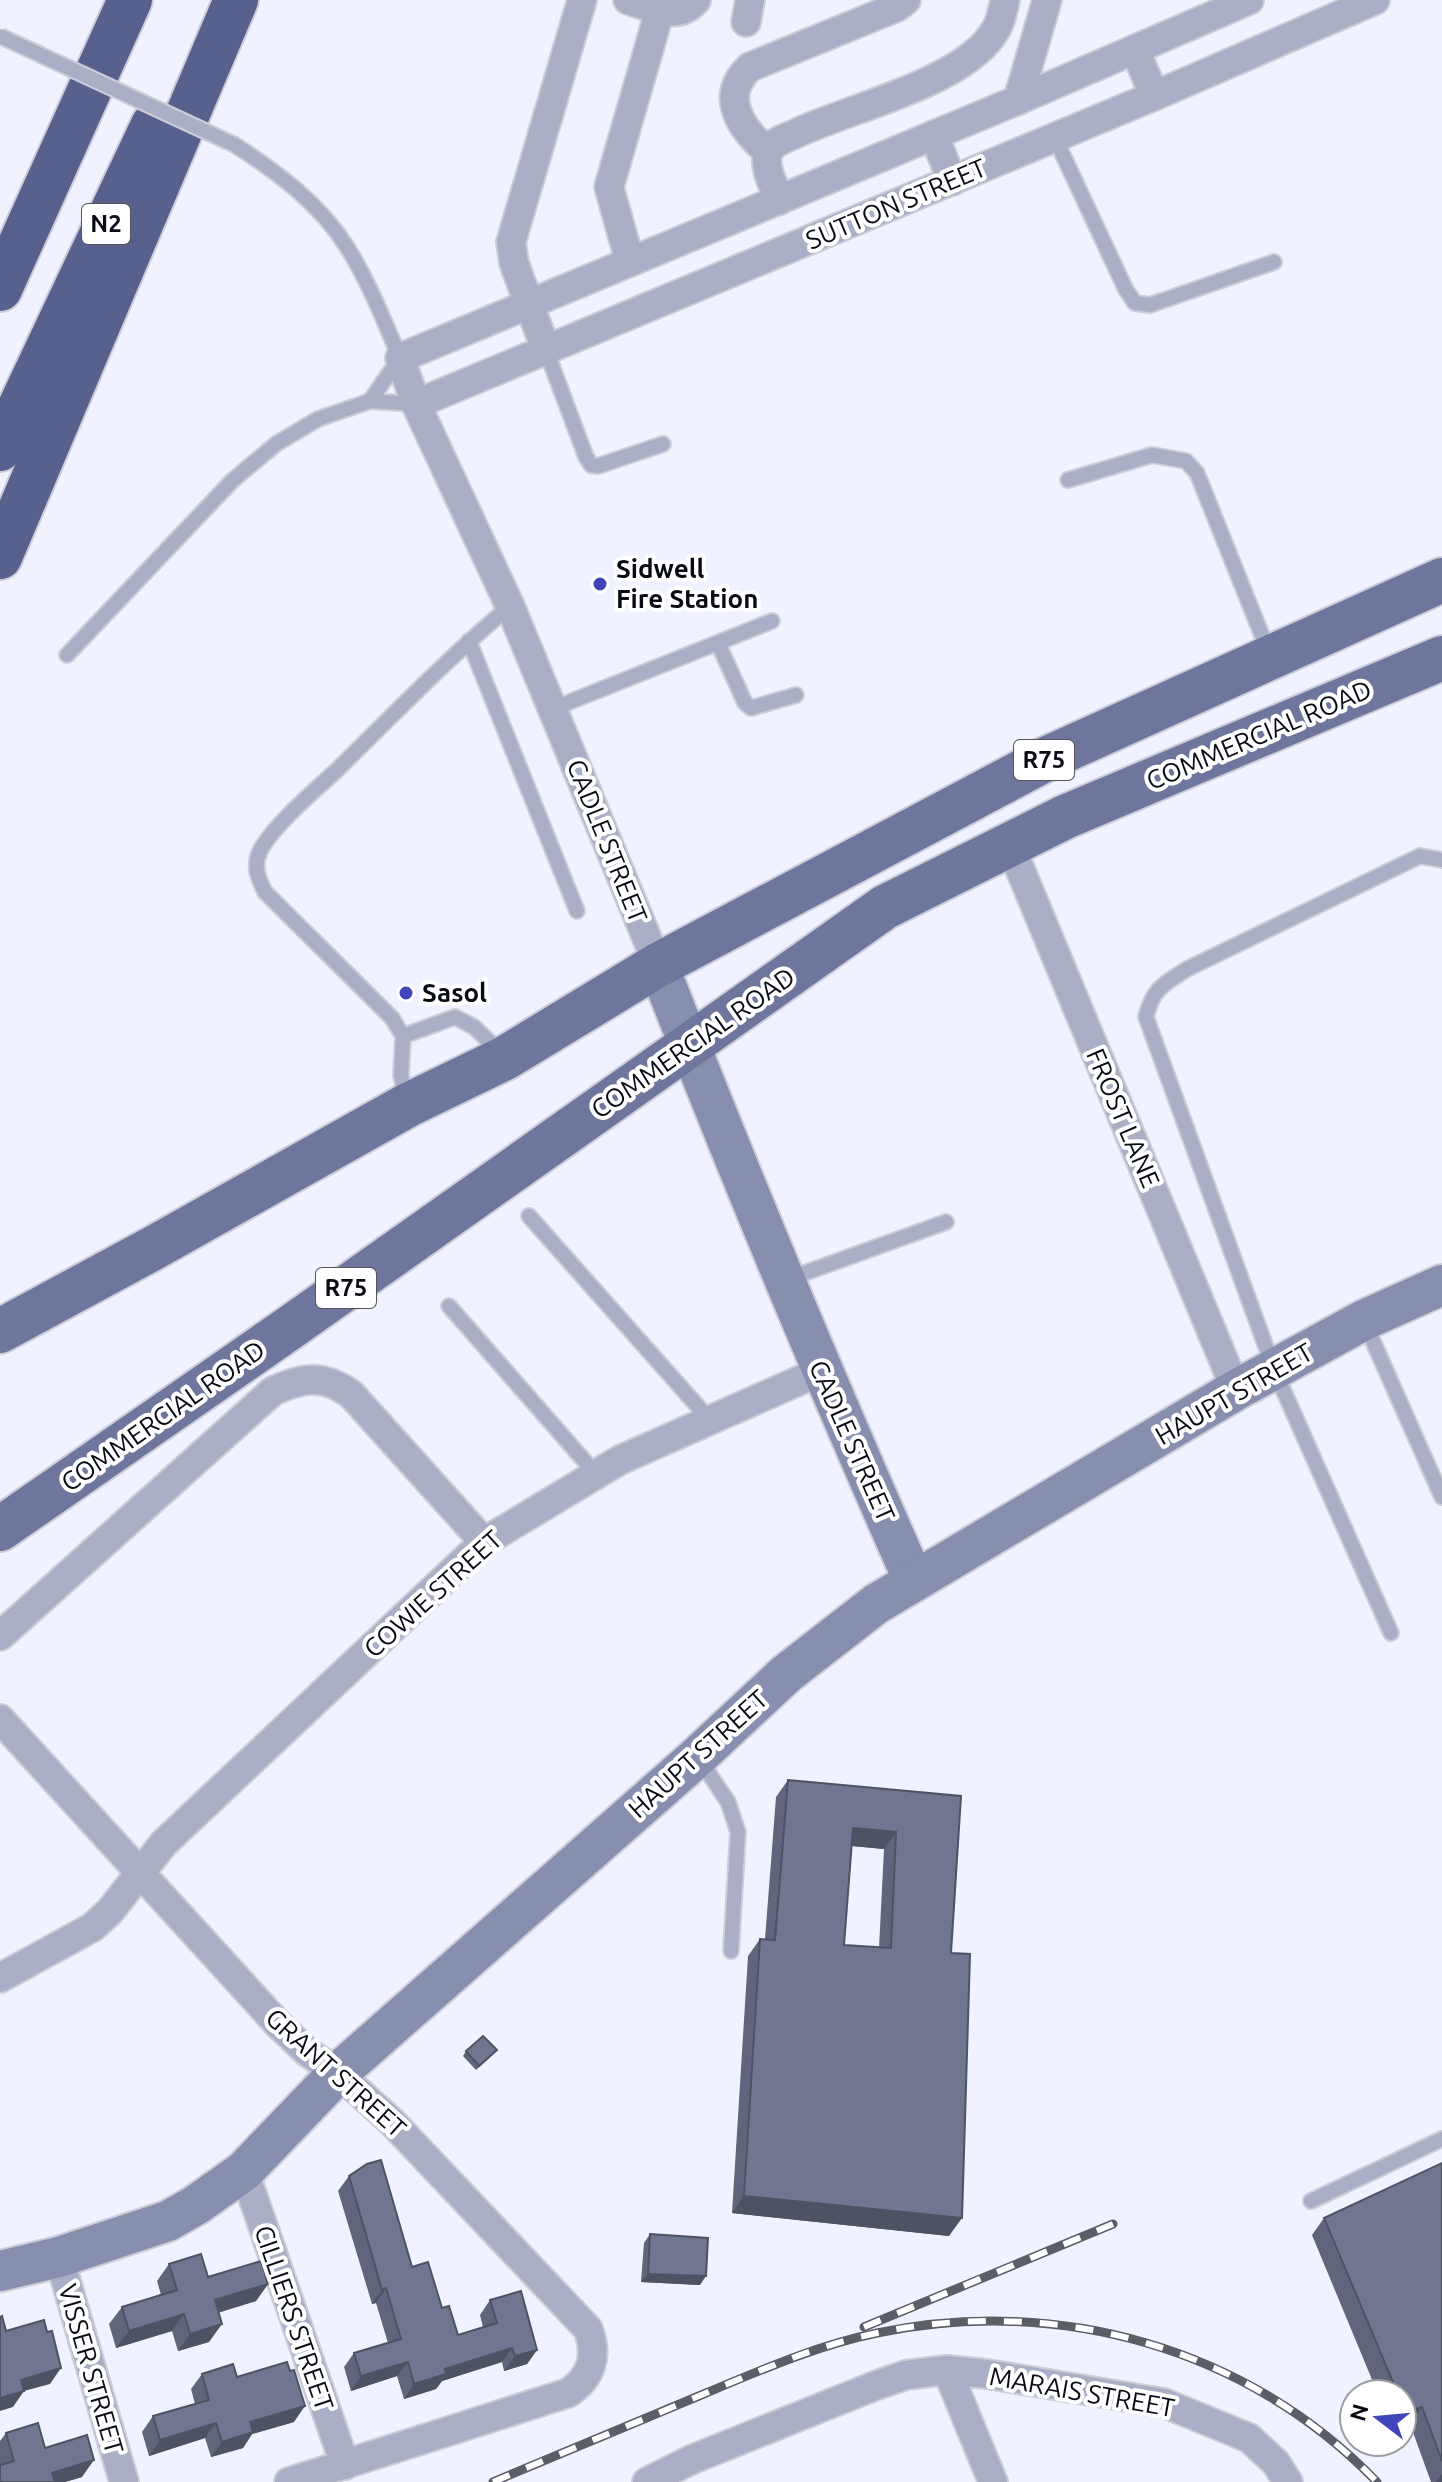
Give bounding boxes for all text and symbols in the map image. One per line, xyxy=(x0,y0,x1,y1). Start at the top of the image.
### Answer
street label: SUTTON STREET xyxy=(801,152,990,255)
road number: N2 xyxy=(82,204,130,244)
place label: Sidwell Fire Station xyxy=(616,554,758,613)
marker: Sidwell Fire Station xyxy=(591,575,609,593)
street label: COMMERCIAL ROAD xyxy=(1142,674,1376,795)
road number: R75 xyxy=(1014,740,1074,780)
street label: CADLE STREET xyxy=(562,755,653,927)
street label: COMMERCIAL ROAD xyxy=(585,961,800,1124)
place label: Sasol xyxy=(422,978,487,1007)
marker: Sasol xyxy=(397,984,415,1002)
street label: FROST LANE xyxy=(1081,1044,1166,1192)
road number: R75 xyxy=(316,1268,376,1308)
street label: COMMERCIAL ROAD xyxy=(55,1334,270,1497)
street label: HAUPT STREET xyxy=(1150,1337,1317,1450)
street label: CADLE STREET xyxy=(804,1356,901,1526)
street label: COWIE STREET xyxy=(358,1524,507,1663)
street label: HAUPT STREET xyxy=(622,1684,773,1823)
street label: GRANT STREET xyxy=(261,2002,412,2143)
street label: CILLIERS STREET xyxy=(249,2221,340,2414)
street label: VISSER STREET xyxy=(53,2281,130,2457)
street label: MARAIS STREET xyxy=(987,2361,1177,2422)
north arrow xyxy=(1338,2378,1418,2458)
text: N xyxy=(1344,2401,1373,2424)

